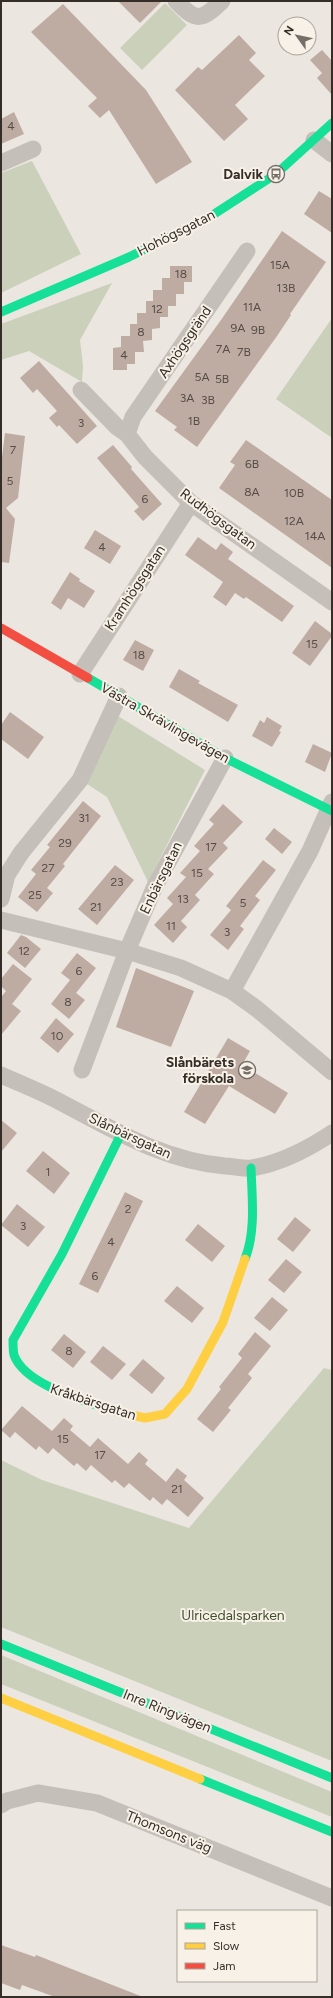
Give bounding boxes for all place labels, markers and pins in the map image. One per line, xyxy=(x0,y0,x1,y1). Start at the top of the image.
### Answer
bus stop icon: Dalvik xyxy=(266,164,286,184)
place label: Dalvik xyxy=(223,166,263,183)
place label: Slånbärets förskola xyxy=(166,1054,234,1087)
school or university icon: Slånbärets förskola xyxy=(237,1060,257,1080)

